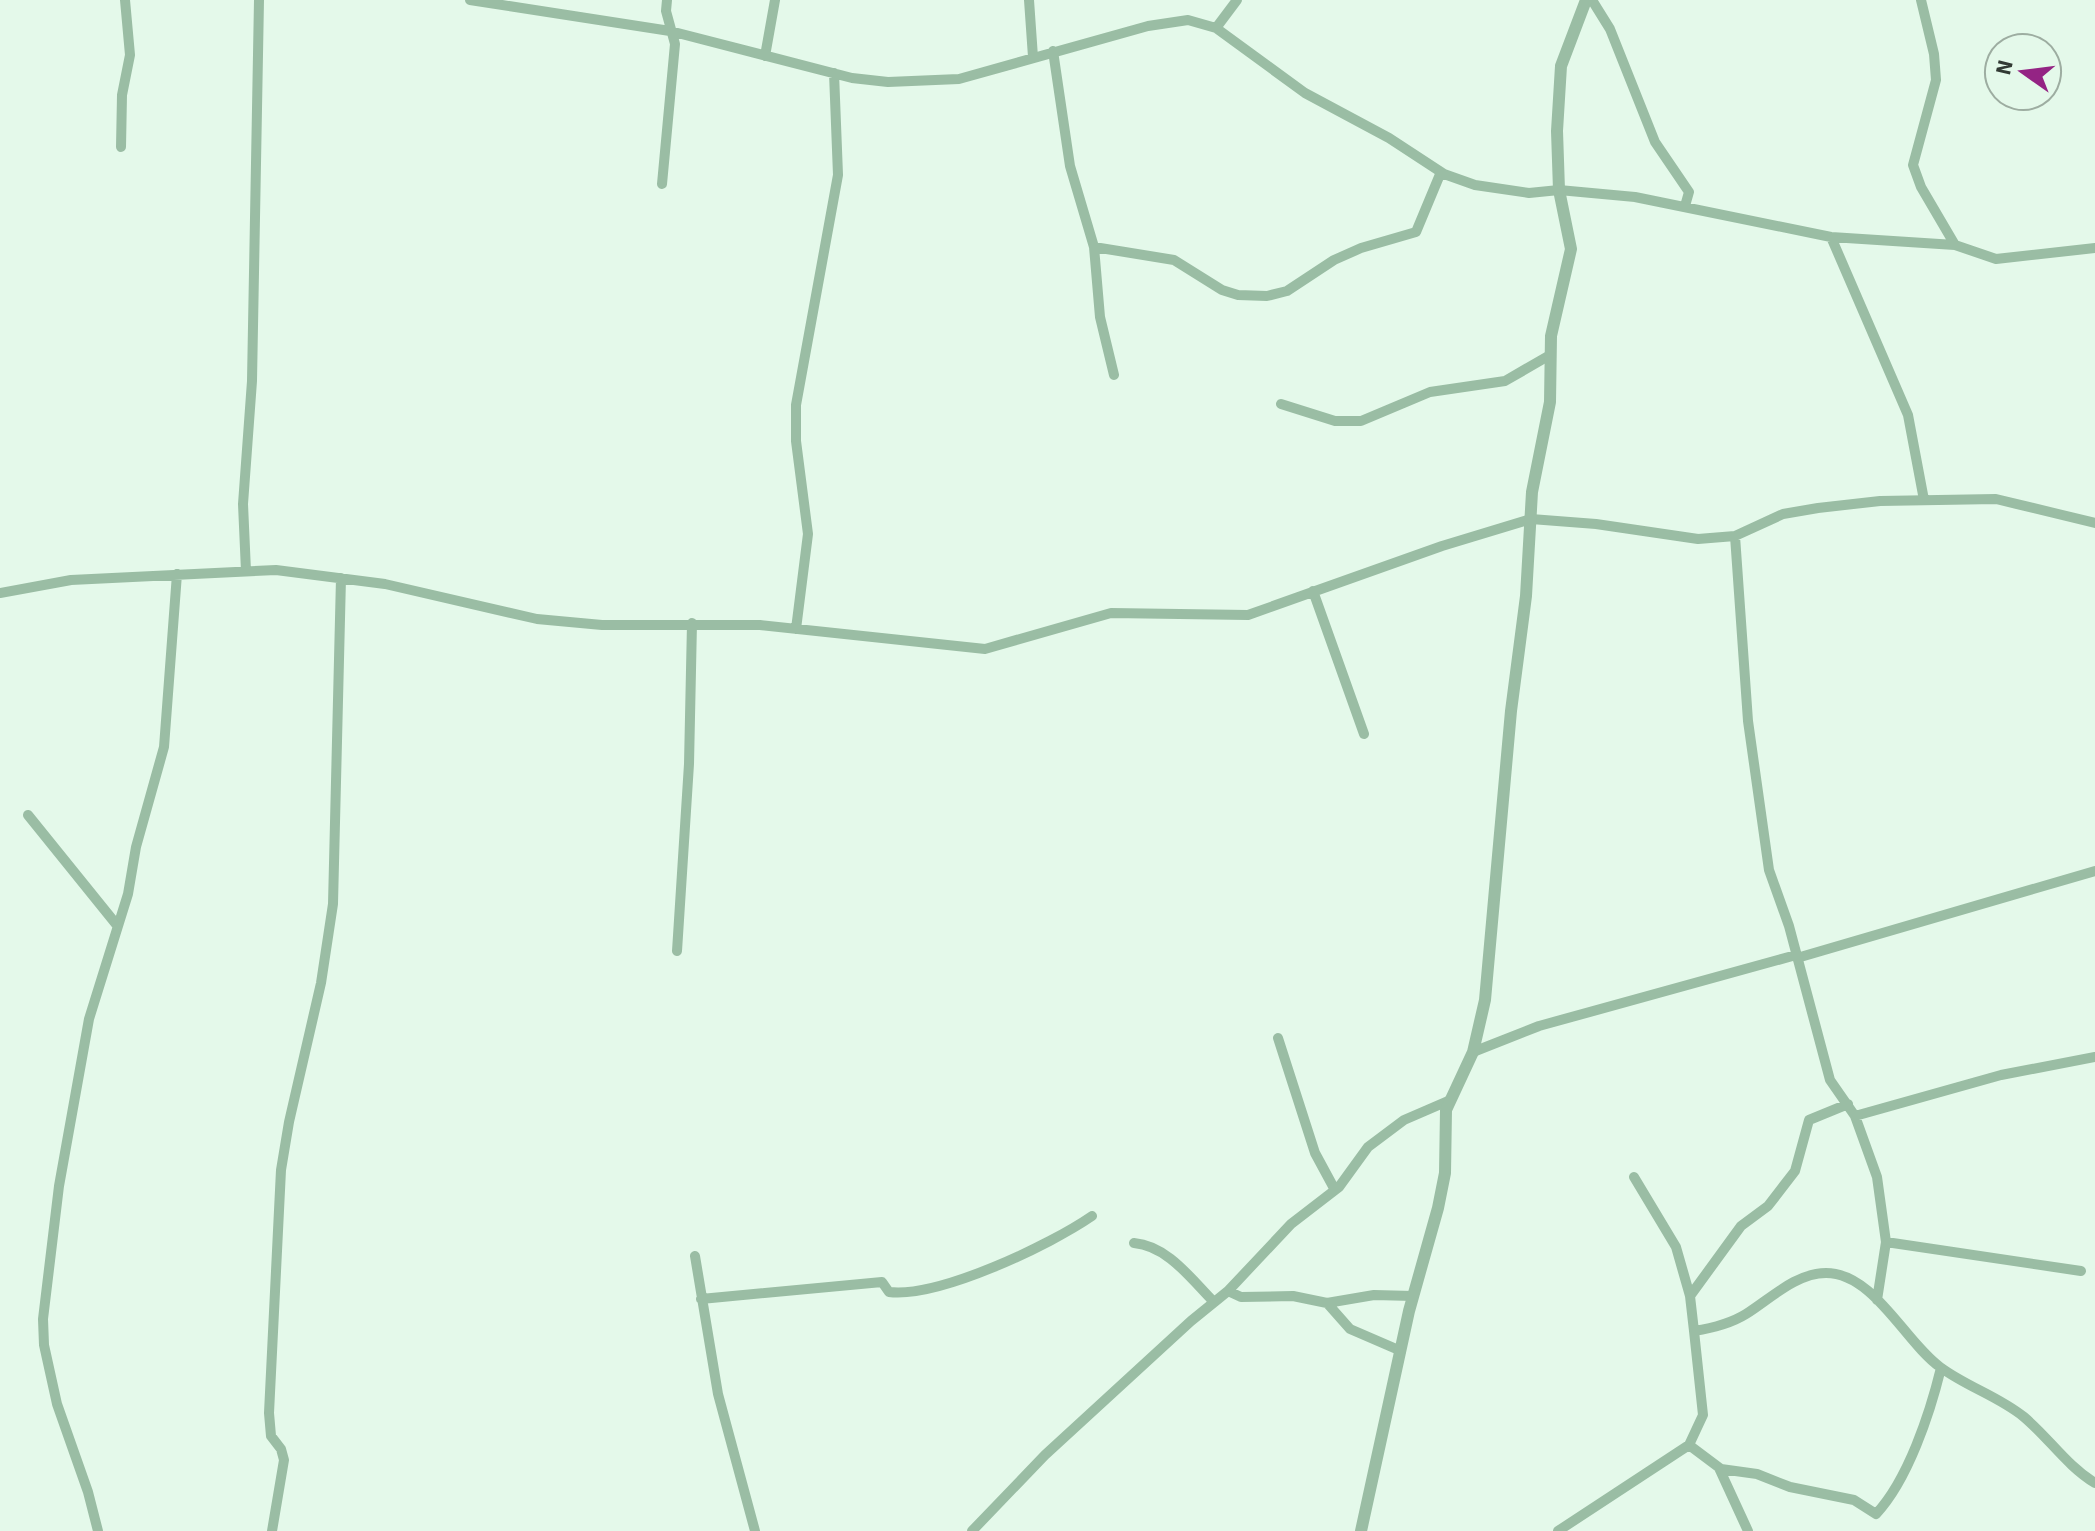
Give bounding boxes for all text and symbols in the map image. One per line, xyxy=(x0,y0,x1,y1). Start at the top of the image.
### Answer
north arrow xyxy=(1983,32,2063,112)
text: N xyxy=(1987,56,2022,78)

